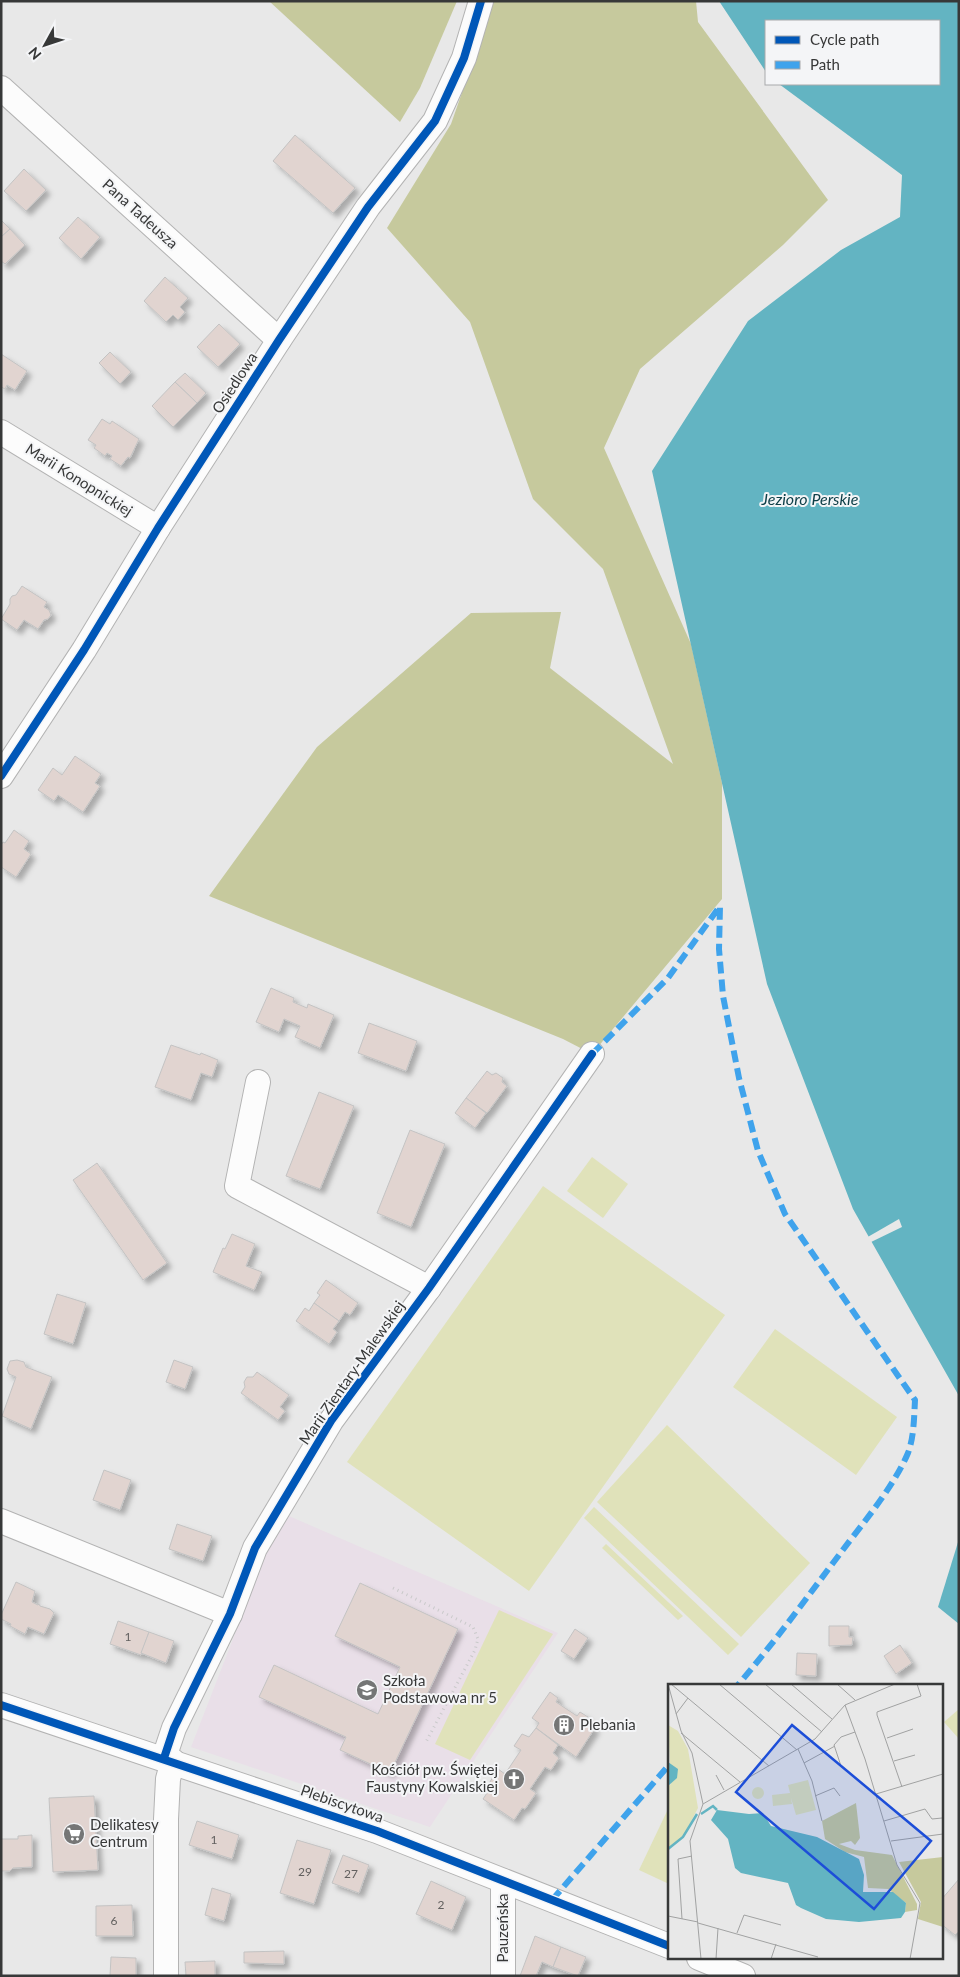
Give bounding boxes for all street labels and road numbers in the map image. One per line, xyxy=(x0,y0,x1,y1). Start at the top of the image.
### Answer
street label: Pana Tadeusza xyxy=(99,175,182,252)
street label: Osiedlowa xyxy=(208,348,261,416)
street label: Marii Konopnickiej xyxy=(23,439,136,519)
street label: Marii Zientary-Malewskiej xyxy=(295,1297,408,1448)
street label: Plebiscytowa xyxy=(298,1780,386,1826)
street label: Pauzeńska xyxy=(493,1893,511,1963)

